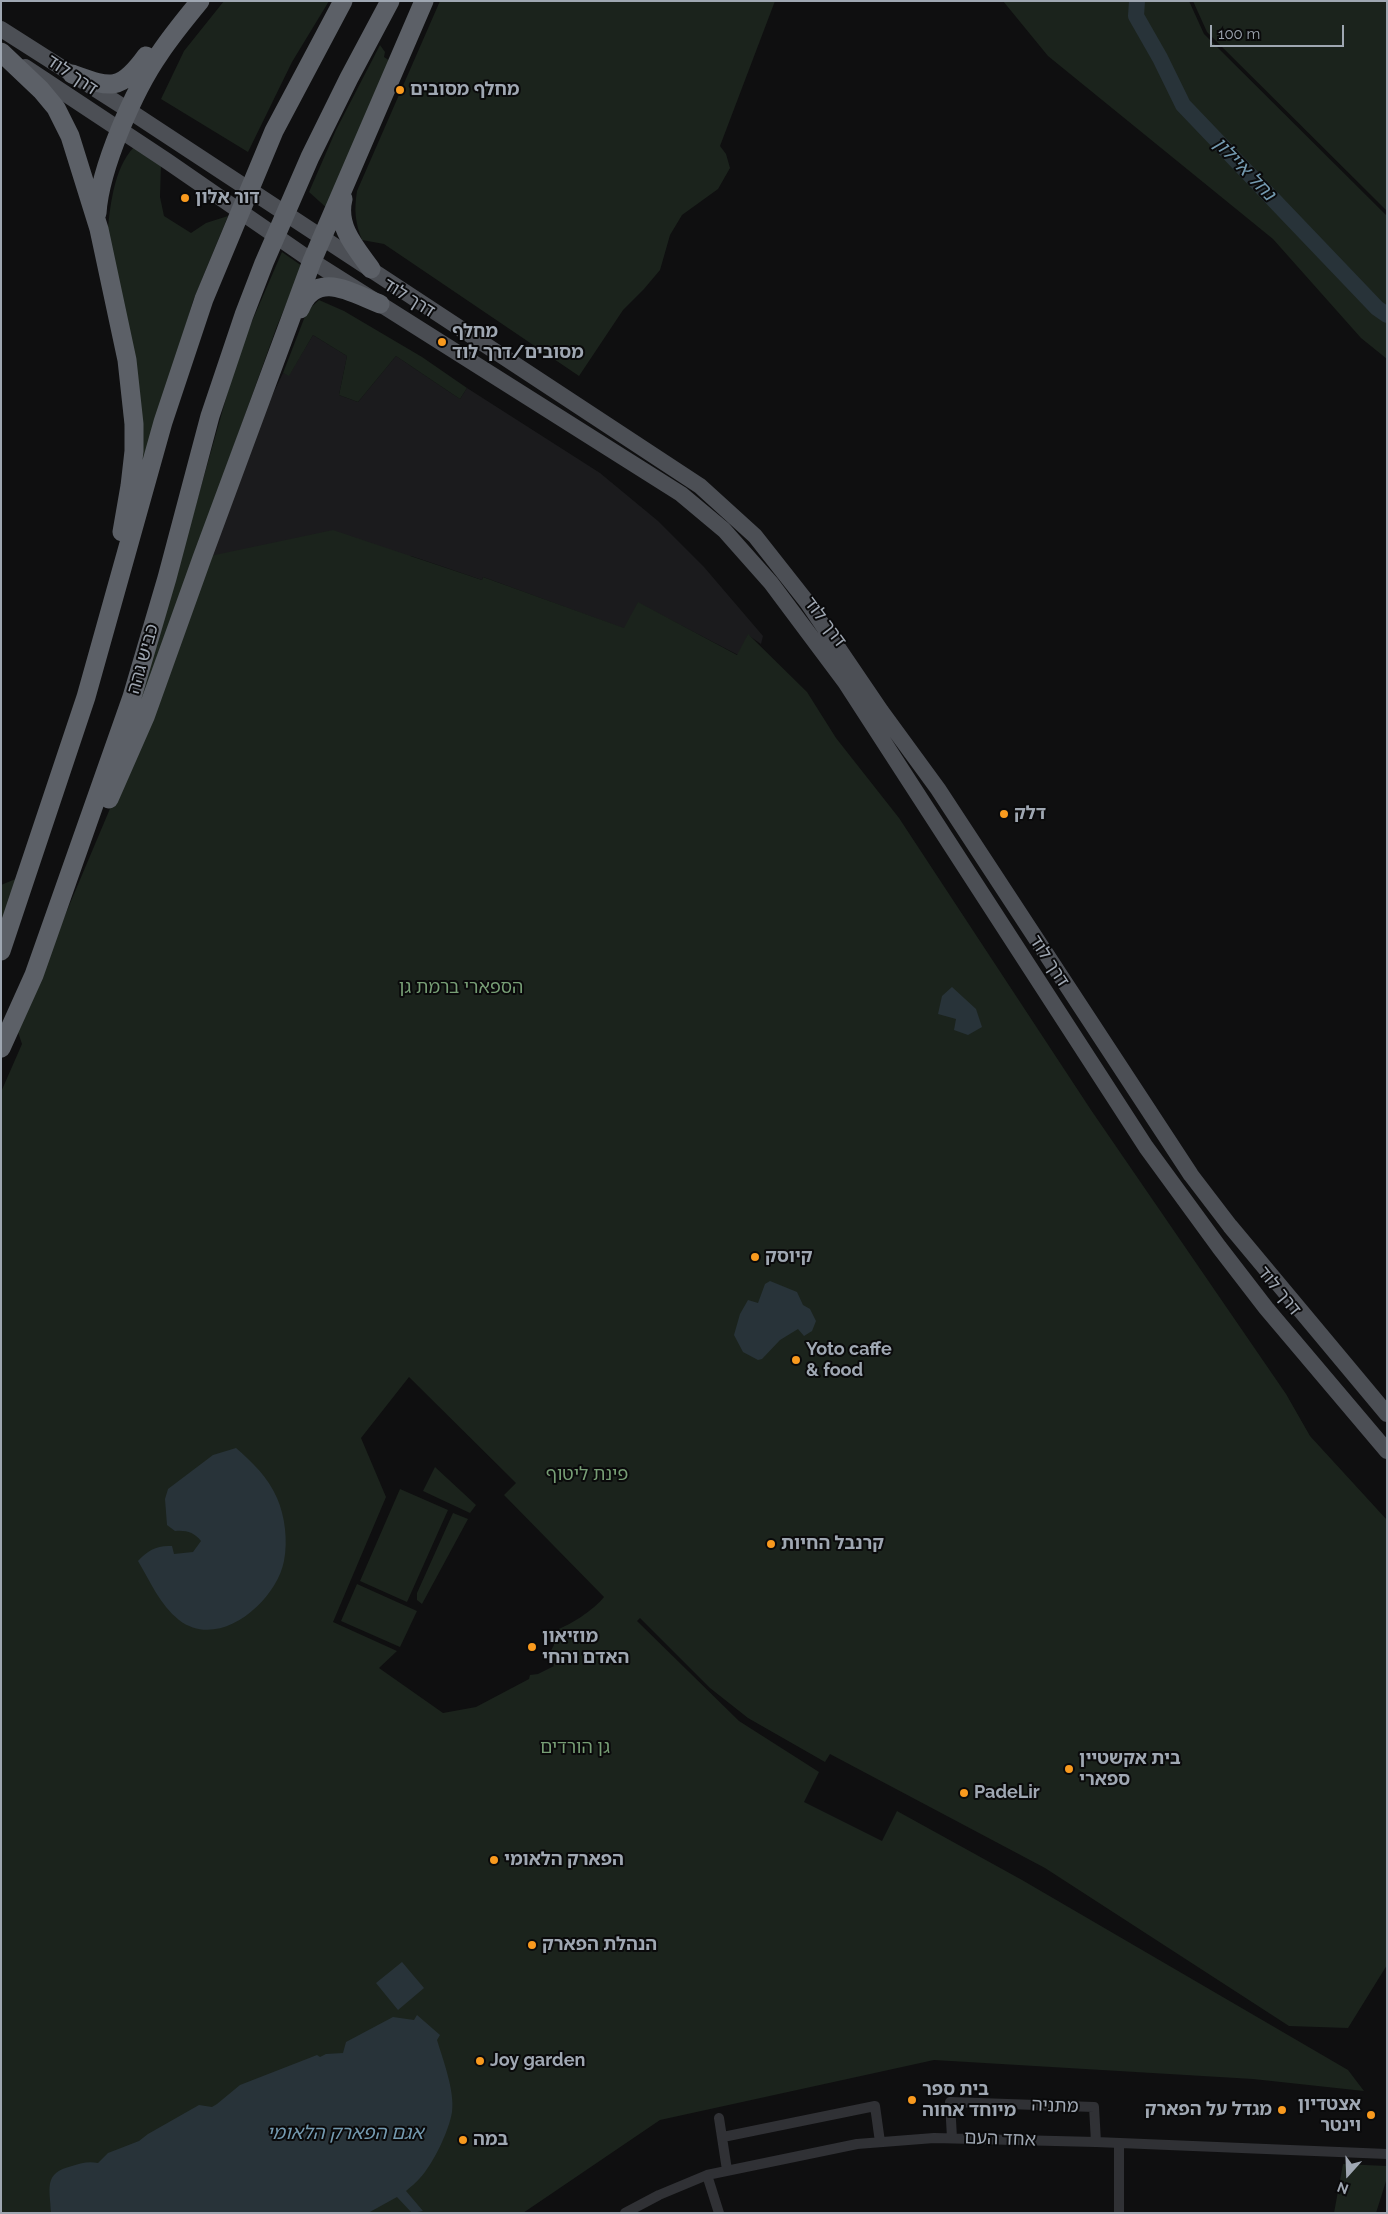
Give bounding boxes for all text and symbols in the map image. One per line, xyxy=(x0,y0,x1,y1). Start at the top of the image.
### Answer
scale bar xyxy=(1213,15,1347,47)
text: 100 m xyxy=(1218,25,1260,43)
street label: דרך לוד xyxy=(42,50,102,100)
place label: מחלף מסובים xyxy=(410,79,519,101)
marker: מחלף מסובים xyxy=(394,84,406,96)
water label: נחל איילון xyxy=(1208,133,1280,205)
place label: דור אלון xyxy=(195,187,260,209)
marker: דור אלון xyxy=(179,192,191,204)
street label: דרך לוד xyxy=(379,274,439,322)
place label: מחלף מסובים/דרך לוד xyxy=(452,321,584,364)
marker: מחלף מסובים/דרך לוד xyxy=(436,336,448,348)
street label: דרך לוד xyxy=(799,593,851,651)
street label: כביש גהה xyxy=(123,621,163,697)
place label: דלק xyxy=(1014,803,1046,825)
marker: דלק xyxy=(998,808,1010,820)
street label: דרך לוד xyxy=(1024,931,1074,991)
park label: הספארי ברמת גן xyxy=(399,977,523,999)
place label: קיוסק xyxy=(765,1246,813,1268)
marker: קיוסק xyxy=(749,1251,761,1263)
street label: דרך לוד xyxy=(1253,1262,1305,1320)
place label: Yoto caffe & food xyxy=(806,1339,892,1382)
marker: Yoto caffe & food xyxy=(790,1354,802,1366)
park label: פינת ליטוף xyxy=(546,1464,628,1486)
place label: קרנבל החיות xyxy=(781,1533,884,1555)
marker: קרנבל החיות xyxy=(765,1538,777,1550)
place label: מוזיאון האדם והחי xyxy=(542,1626,629,1668)
marker: מוזיאון האדם והחי xyxy=(526,1641,538,1653)
park label: גן הורדים xyxy=(540,1737,610,1759)
place label: בית אקשטיין ספארי xyxy=(1079,1748,1181,1790)
marker: בית אקשטיין ספארי xyxy=(1063,1763,1075,1775)
place label: PadeLir xyxy=(974,1782,1040,1804)
marker: PadeLir xyxy=(958,1787,970,1799)
place label: הפארק הלאומי xyxy=(504,1849,624,1871)
marker: הפארק הלאומי xyxy=(488,1854,500,1866)
place label: הנהלת הפארק xyxy=(542,1934,657,1956)
marker: הנהלת הפארק xyxy=(526,1939,538,1951)
place label: Joy garden xyxy=(490,2050,585,2072)
marker: Joy garden xyxy=(474,2055,486,2067)
place label: בית ספר מיוחד אחוה xyxy=(922,2079,1016,2122)
marker: בית ספר מיוחד אחוה xyxy=(906,2094,918,2106)
street label: מתניה xyxy=(1031,2094,1079,2118)
place label: אצטדיון וינטר xyxy=(1298,2094,1361,2136)
place label: מגדל על הפארק xyxy=(1145,2099,1272,2121)
marker: מגדל על הפארק xyxy=(1276,2104,1288,2116)
marker: אצטדיון וינטר xyxy=(1365,2109,1377,2121)
water label: אגם הפארק הלאומי xyxy=(267,2122,423,2144)
street label: אחד העם xyxy=(964,2127,1036,2151)
place label: במה xyxy=(473,2129,508,2151)
marker: במה xyxy=(457,2134,469,2146)
north arrow xyxy=(1323,2149,1373,2199)
text: N xyxy=(1335,2179,1351,2197)

